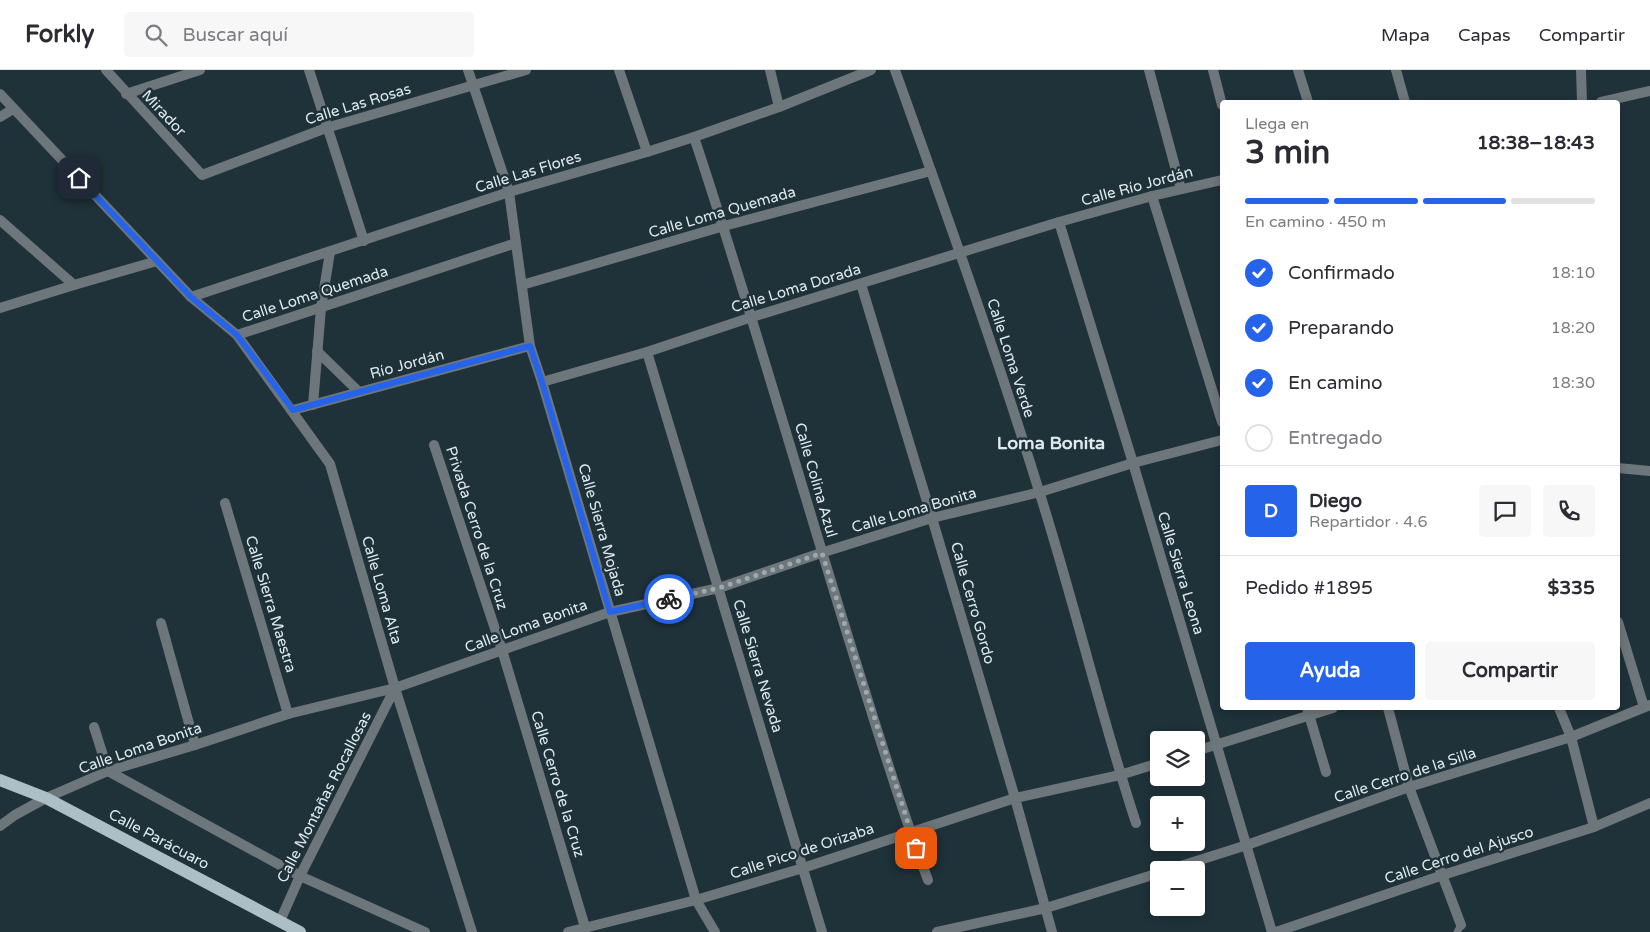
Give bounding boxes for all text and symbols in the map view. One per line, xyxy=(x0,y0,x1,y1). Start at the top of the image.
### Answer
search box xyxy=(124,12,474,57)
text: Forkly xyxy=(25,20,94,49)
icon: search xyxy=(142,21,170,49)
text: Buscar aquí xyxy=(182,24,288,46)
text: Mapa xyxy=(1381,24,1430,46)
text: Capas xyxy=(1458,24,1511,46)
text: Compartir xyxy=(1539,24,1625,46)
street label: Calle Las Rosas xyxy=(303,79,413,129)
street label: Mirador xyxy=(138,86,190,140)
text: Llega en xyxy=(1245,114,1309,134)
text: 18:38–18:43 xyxy=(1477,132,1595,154)
text: 3 min xyxy=(1245,134,1330,172)
street label: Calle Las Flores xyxy=(473,147,583,197)
pin xyxy=(58,157,100,199)
street label: Calle Río Jordán xyxy=(1079,162,1195,210)
icon: home xyxy=(65,164,93,192)
street label: Calle Loma Quemada xyxy=(646,182,798,242)
text: En camino · 450 m xyxy=(1245,212,1386,232)
icon: check xyxy=(1245,259,1273,287)
street label: Calle Loma Dorada xyxy=(729,260,863,316)
street label: Calle Loma Quemada xyxy=(240,262,390,326)
text: Confirmado xyxy=(1288,262,1395,284)
text: 18:10 xyxy=(1551,263,1595,283)
street label: Calle Loma Verde xyxy=(983,296,1039,420)
icon: check xyxy=(1245,314,1273,342)
text: Preparando xyxy=(1288,317,1394,339)
text: 18:20 xyxy=(1551,318,1595,338)
street label: Río Jordán xyxy=(368,345,446,383)
icon: check xyxy=(1245,369,1273,397)
text: En camino xyxy=(1288,372,1383,394)
text: 18:30 xyxy=(1551,373,1595,393)
street label: Calle Colina Azul xyxy=(791,421,841,539)
text: Entregado xyxy=(1288,427,1383,449)
district label: Loma Bonita xyxy=(997,432,1105,454)
street label: Privada Cerro de la Cruz xyxy=(442,444,512,612)
street label: Calle Sierra Mojada xyxy=(574,461,630,599)
street label: Calle Loma Bonita xyxy=(849,484,979,536)
button: chat xyxy=(1479,485,1531,537)
button: phone xyxy=(1543,485,1595,537)
text: Diego xyxy=(1309,490,1362,512)
text: D xyxy=(1264,500,1278,522)
street label: Calle Sierra Leona xyxy=(1154,509,1208,637)
text: Repartidor · 4.6 xyxy=(1309,512,1427,532)
street label: Calle Sierra Maestra xyxy=(242,533,300,675)
street label: Calle Loma Alta xyxy=(358,534,406,646)
street label: Calle Cerro Gordo xyxy=(947,540,999,666)
courier xyxy=(644,574,694,624)
text: Pedido #1895 xyxy=(1245,577,1373,599)
text: $335 xyxy=(1547,577,1595,599)
icon: bike xyxy=(655,585,683,613)
street label: Calle Loma Bonita xyxy=(462,595,590,657)
street label: Calle Sierra Nevada xyxy=(729,597,787,735)
button: Ayuda xyxy=(1245,642,1415,700)
button: Compartir xyxy=(1425,642,1595,700)
street label: Calle Montañas Rocallosas xyxy=(273,708,375,886)
street label: Calle Cerro de la Cruz xyxy=(527,709,589,859)
street label: Calle Loma Bonita xyxy=(76,718,204,778)
map controls xyxy=(1150,731,1205,916)
button: layers xyxy=(1150,731,1205,786)
street label: Calle Cerro de la Silla xyxy=(1332,744,1478,806)
button: + xyxy=(1150,796,1205,851)
street label: Calle Parácuaro xyxy=(106,805,212,873)
street label: Calle Pico de Orizaba xyxy=(728,819,876,883)
street label: Calle Cerro del Ajusco xyxy=(1382,822,1536,888)
pin xyxy=(895,827,937,869)
icon: bag xyxy=(902,834,930,862)
button: − xyxy=(1150,861,1205,916)

